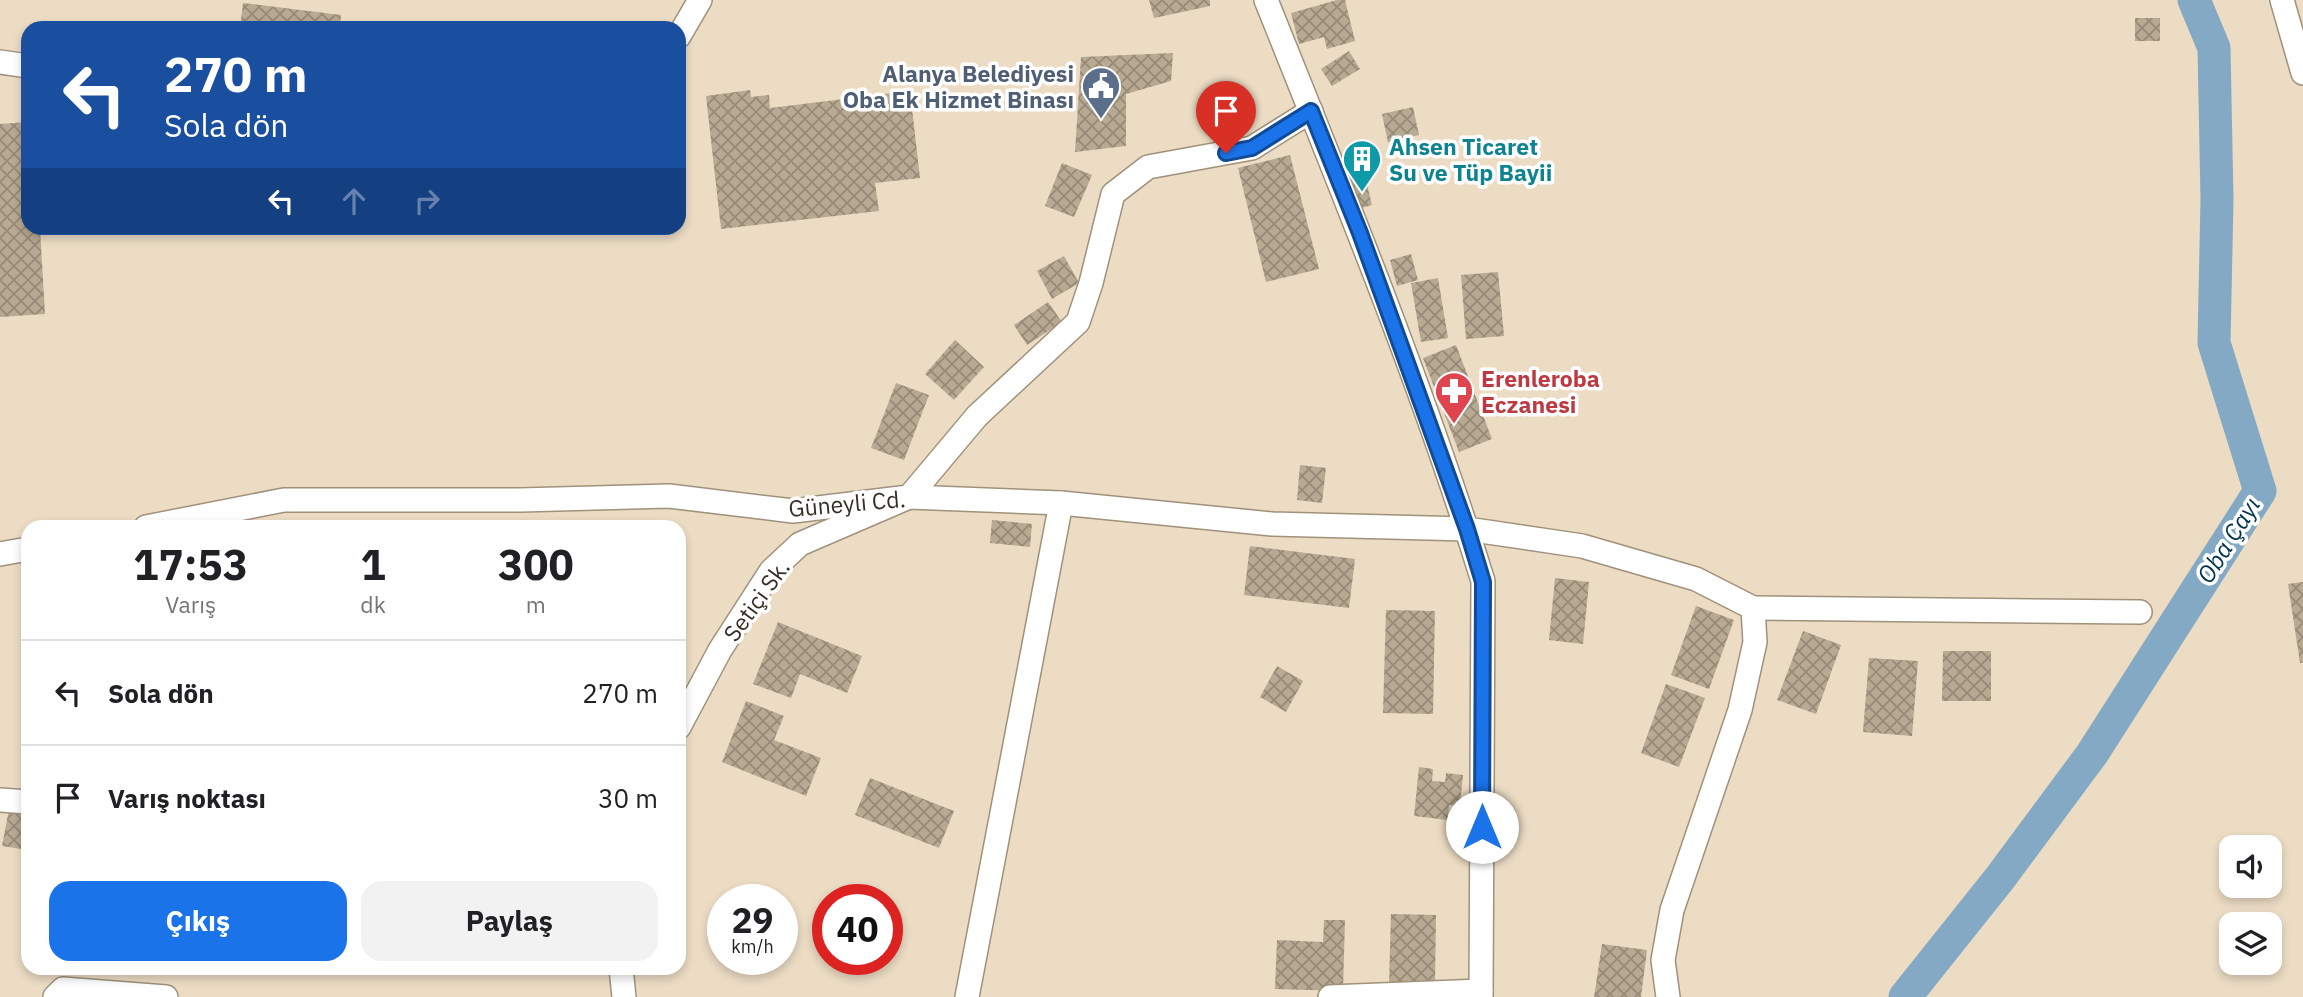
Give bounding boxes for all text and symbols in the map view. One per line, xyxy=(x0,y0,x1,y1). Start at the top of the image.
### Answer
text: 270 m xyxy=(164,42,308,105)
icon: left xyxy=(49,49,140,140)
place label: Alanya Belediyesi Oba Ek Hizmet Binası xyxy=(843,58,1074,114)
public building icon: Alanya Belediyesi Oba Ek Hizmet Binası xyxy=(1080,65,1122,120)
pin xyxy=(1196,81,1256,153)
icon: arrive xyxy=(1207,92,1245,130)
text: Sola dön xyxy=(164,104,289,146)
place label: Ahsen Ticaret Su ve Tüp Bayii xyxy=(1389,131,1552,187)
building icon: Ahsen Ticaret Su ve Tüp Bayii xyxy=(1341,138,1383,193)
icon: left xyxy=(262,182,300,220)
icon: ahead xyxy=(335,182,373,220)
icon: right xyxy=(408,182,446,220)
place label: Erenleroba Eczanesi xyxy=(1481,363,1600,419)
pharmacy icon: Erenleroba Eczanesi xyxy=(1433,370,1475,425)
street label: Güneyli Cd. xyxy=(787,483,907,523)
water label: Oba Çayı xyxy=(2189,491,2267,589)
text: 17:53 xyxy=(133,537,248,592)
text: 1 xyxy=(360,537,386,592)
text: 300 xyxy=(498,537,574,592)
street label: Setiçi Sk. xyxy=(716,553,796,647)
text: Varış xyxy=(165,589,216,619)
text: dk xyxy=(360,589,386,619)
text: m xyxy=(526,589,546,619)
icon: left xyxy=(49,674,87,712)
text: Sola dön xyxy=(108,676,214,710)
text: 270 m xyxy=(582,676,658,710)
icon: arrive xyxy=(49,779,87,817)
text: Varış noktası xyxy=(108,781,266,815)
text: 30 m xyxy=(598,781,658,815)
position arrow xyxy=(1445,790,1519,864)
map controls xyxy=(2219,835,2282,975)
button: sound xyxy=(2219,835,2282,898)
button: Çıkış xyxy=(49,881,347,961)
button: Paylaş xyxy=(361,881,658,961)
speed limit sign: 40 xyxy=(812,884,903,975)
text: 29 xyxy=(731,897,774,943)
button: layers xyxy=(2219,912,2282,975)
text: km/h xyxy=(731,935,774,958)

